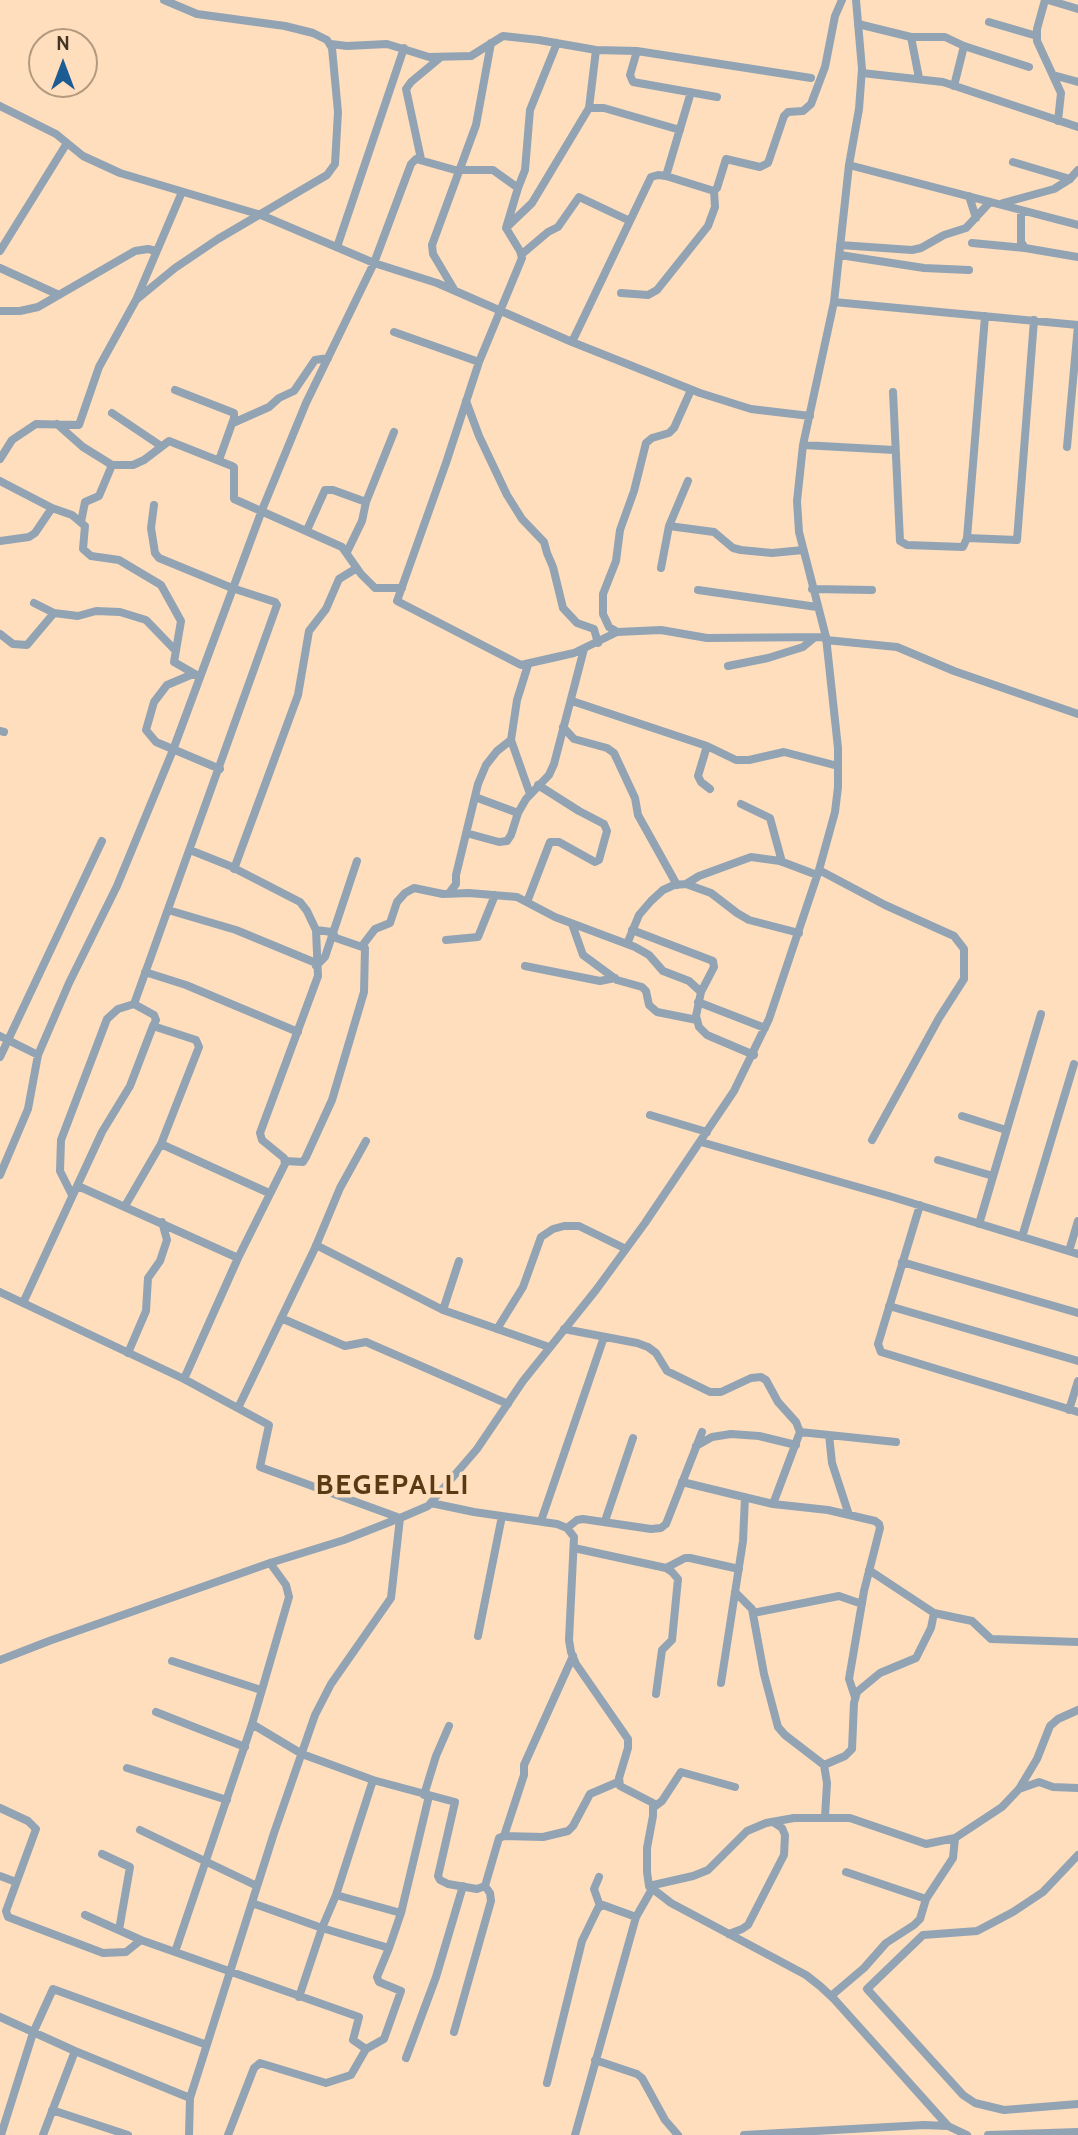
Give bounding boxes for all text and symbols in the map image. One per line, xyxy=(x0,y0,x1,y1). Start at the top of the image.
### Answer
north arrow xyxy=(28,28,98,98)
text: N xyxy=(56,32,70,55)
district label: BEGEPALLI xyxy=(317,1469,469,1503)

